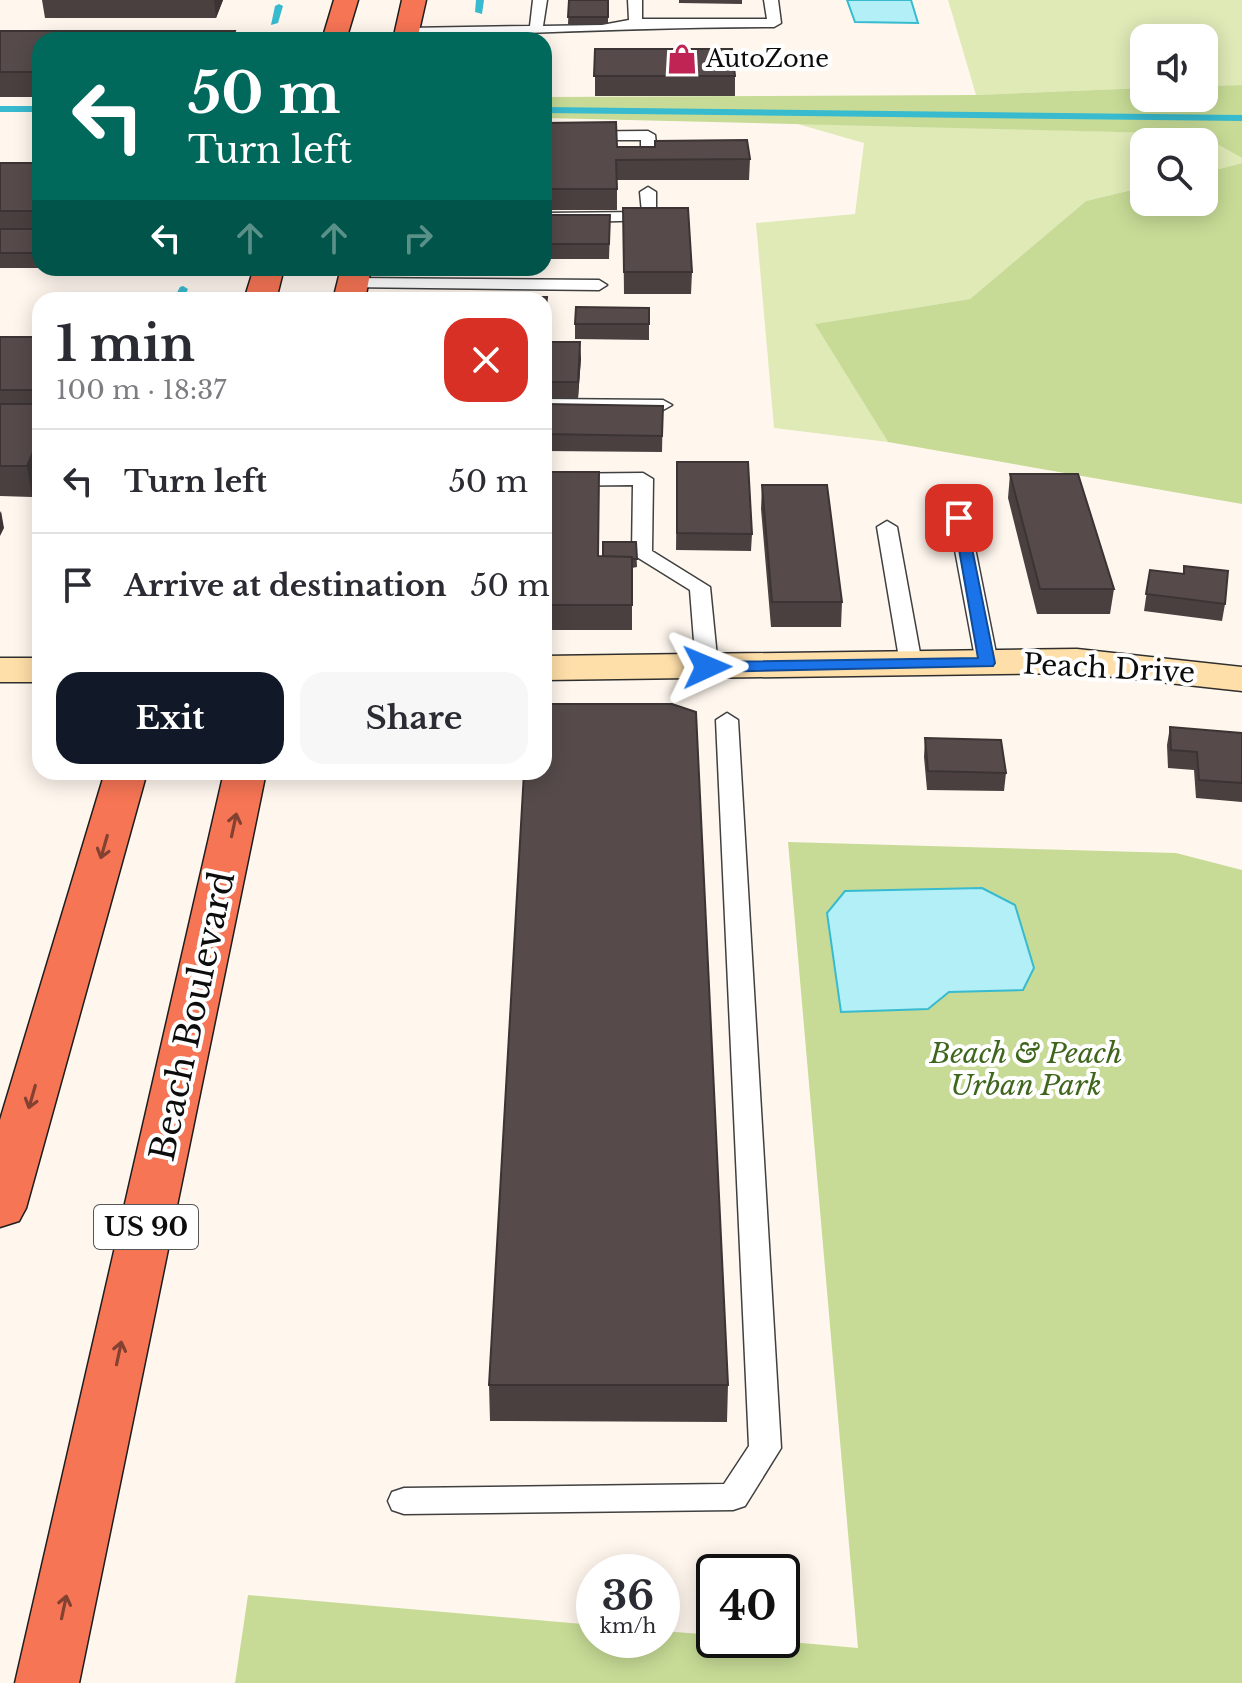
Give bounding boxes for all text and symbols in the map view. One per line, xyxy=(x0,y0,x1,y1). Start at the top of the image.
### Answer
map controls xyxy=(1130,24,1218,216)
button: sound xyxy=(1130,24,1218,112)
shop icon: AutoZone xyxy=(665,42,699,76)
place label: AutoZone xyxy=(705,44,829,73)
text: 50 m xyxy=(188,59,340,128)
icon: left xyxy=(56,64,160,168)
text: Turn left xyxy=(188,128,352,173)
button: search xyxy=(1130,128,1218,216)
icon: left xyxy=(144,216,188,260)
icon: ahead xyxy=(228,216,272,260)
icon: ahead xyxy=(312,216,356,260)
icon: right xyxy=(396,216,440,260)
text: 1 min xyxy=(56,314,195,374)
button: close xyxy=(444,318,528,402)
text: 100 m · 18:37 xyxy=(56,374,226,406)
icon: left xyxy=(56,459,100,503)
text: Turn left xyxy=(124,463,267,500)
text: 50 m xyxy=(449,463,528,500)
pin xyxy=(925,484,993,552)
icon: arrive xyxy=(937,496,981,540)
icon: arrive xyxy=(56,563,100,607)
text: Arrive at destination xyxy=(124,567,447,604)
text: 50 m xyxy=(471,567,550,604)
position arrow xyxy=(665,625,749,709)
street label: Peach Drive xyxy=(1022,647,1196,690)
button: Exit xyxy=(56,672,284,764)
button: Share xyxy=(300,672,528,764)
one-way arrow xyxy=(227,813,242,838)
one-way arrow xyxy=(96,834,110,859)
street label: Beach Boulevard xyxy=(141,867,243,1165)
park label: Beach & Peach Urban Park xyxy=(929,1036,1122,1103)
one-way arrow xyxy=(24,1083,39,1109)
road number: US 90 xyxy=(94,1205,198,1249)
one-way arrow xyxy=(112,1340,127,1366)
speed limit sign: 40 xyxy=(696,1554,800,1658)
text: 36 xyxy=(602,1571,654,1621)
one-way arrow xyxy=(57,1594,72,1620)
text: km/h xyxy=(600,1614,656,1638)

